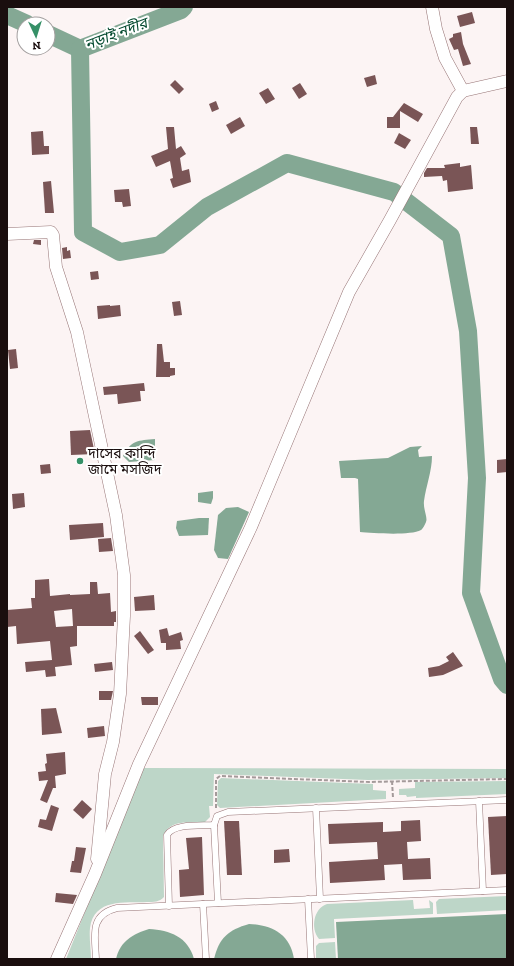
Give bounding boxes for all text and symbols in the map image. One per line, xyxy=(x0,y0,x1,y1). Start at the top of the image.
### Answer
water label: নড়াই নদীর xyxy=(82,13,153,54)
north arrow xyxy=(16,16,56,56)
text: N xyxy=(31,39,41,52)
place label: দাসের কান্দি জামে মসজিদ xyxy=(87,445,162,478)
marker: দাসের কান্দি জামে মসজিদ xyxy=(75,456,85,466)

